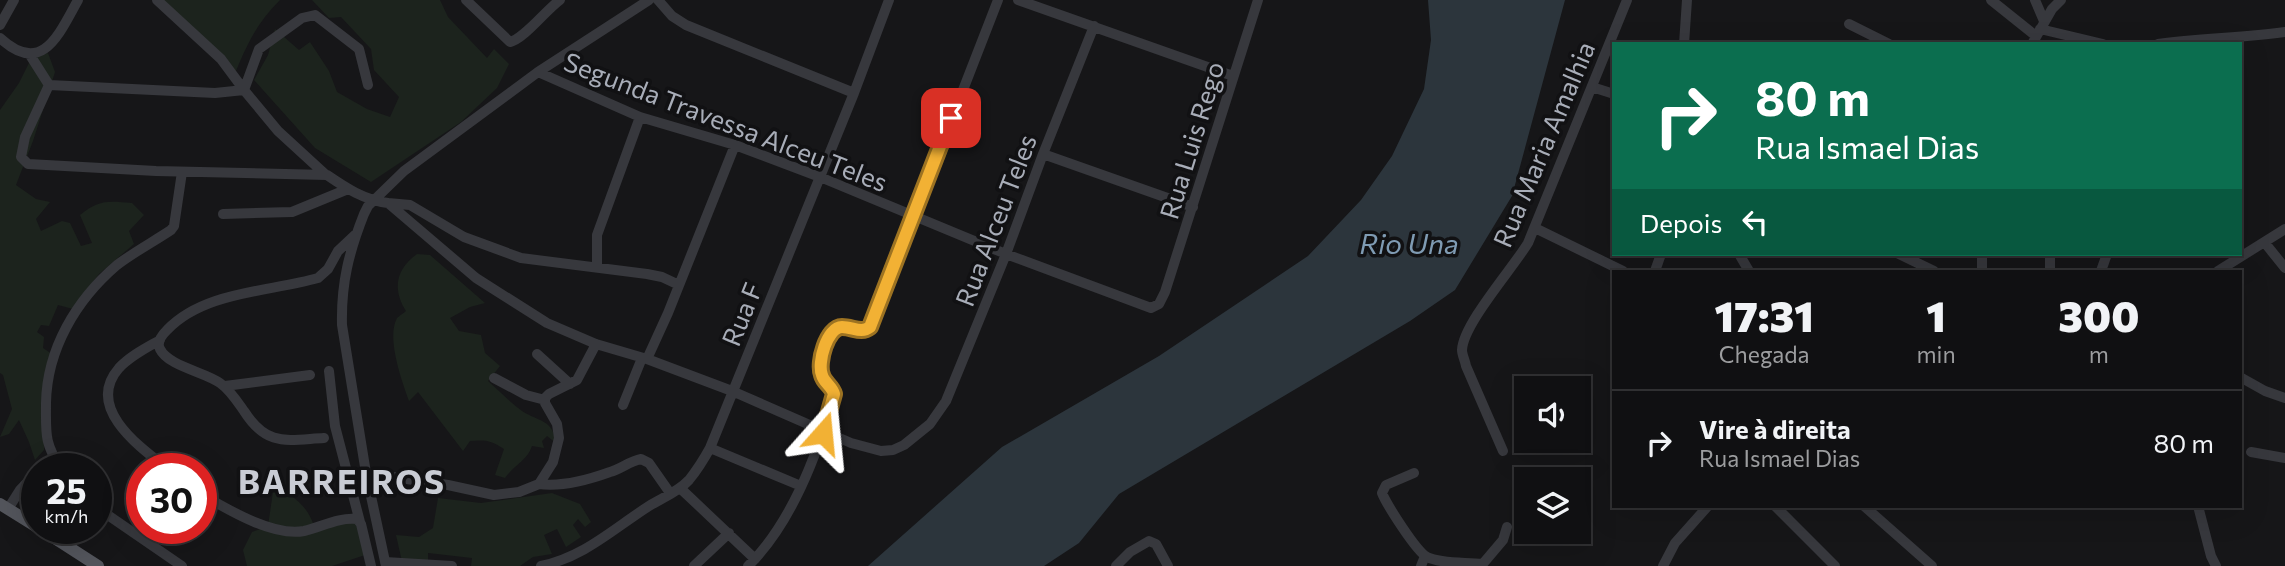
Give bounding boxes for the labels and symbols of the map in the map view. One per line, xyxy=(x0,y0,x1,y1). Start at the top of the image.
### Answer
street label: Rua Maria Amalhia xyxy=(1486,37,1600,251)
street label: Segunda Travessa Alceu Teles xyxy=(560,45,892,197)
street label: Rua Luis Rego xyxy=(1152,58,1230,222)
pin xyxy=(921,88,981,148)
street label: Rua Alceu Teles xyxy=(948,130,1042,310)
water label: Rio Una xyxy=(1359,226,1459,260)
street label: Rua F xyxy=(714,278,768,350)
position arrow xyxy=(786,396,860,470)
speed limit sign: 30 xyxy=(126,453,217,544)
district label: BARREIROS xyxy=(238,460,446,501)

